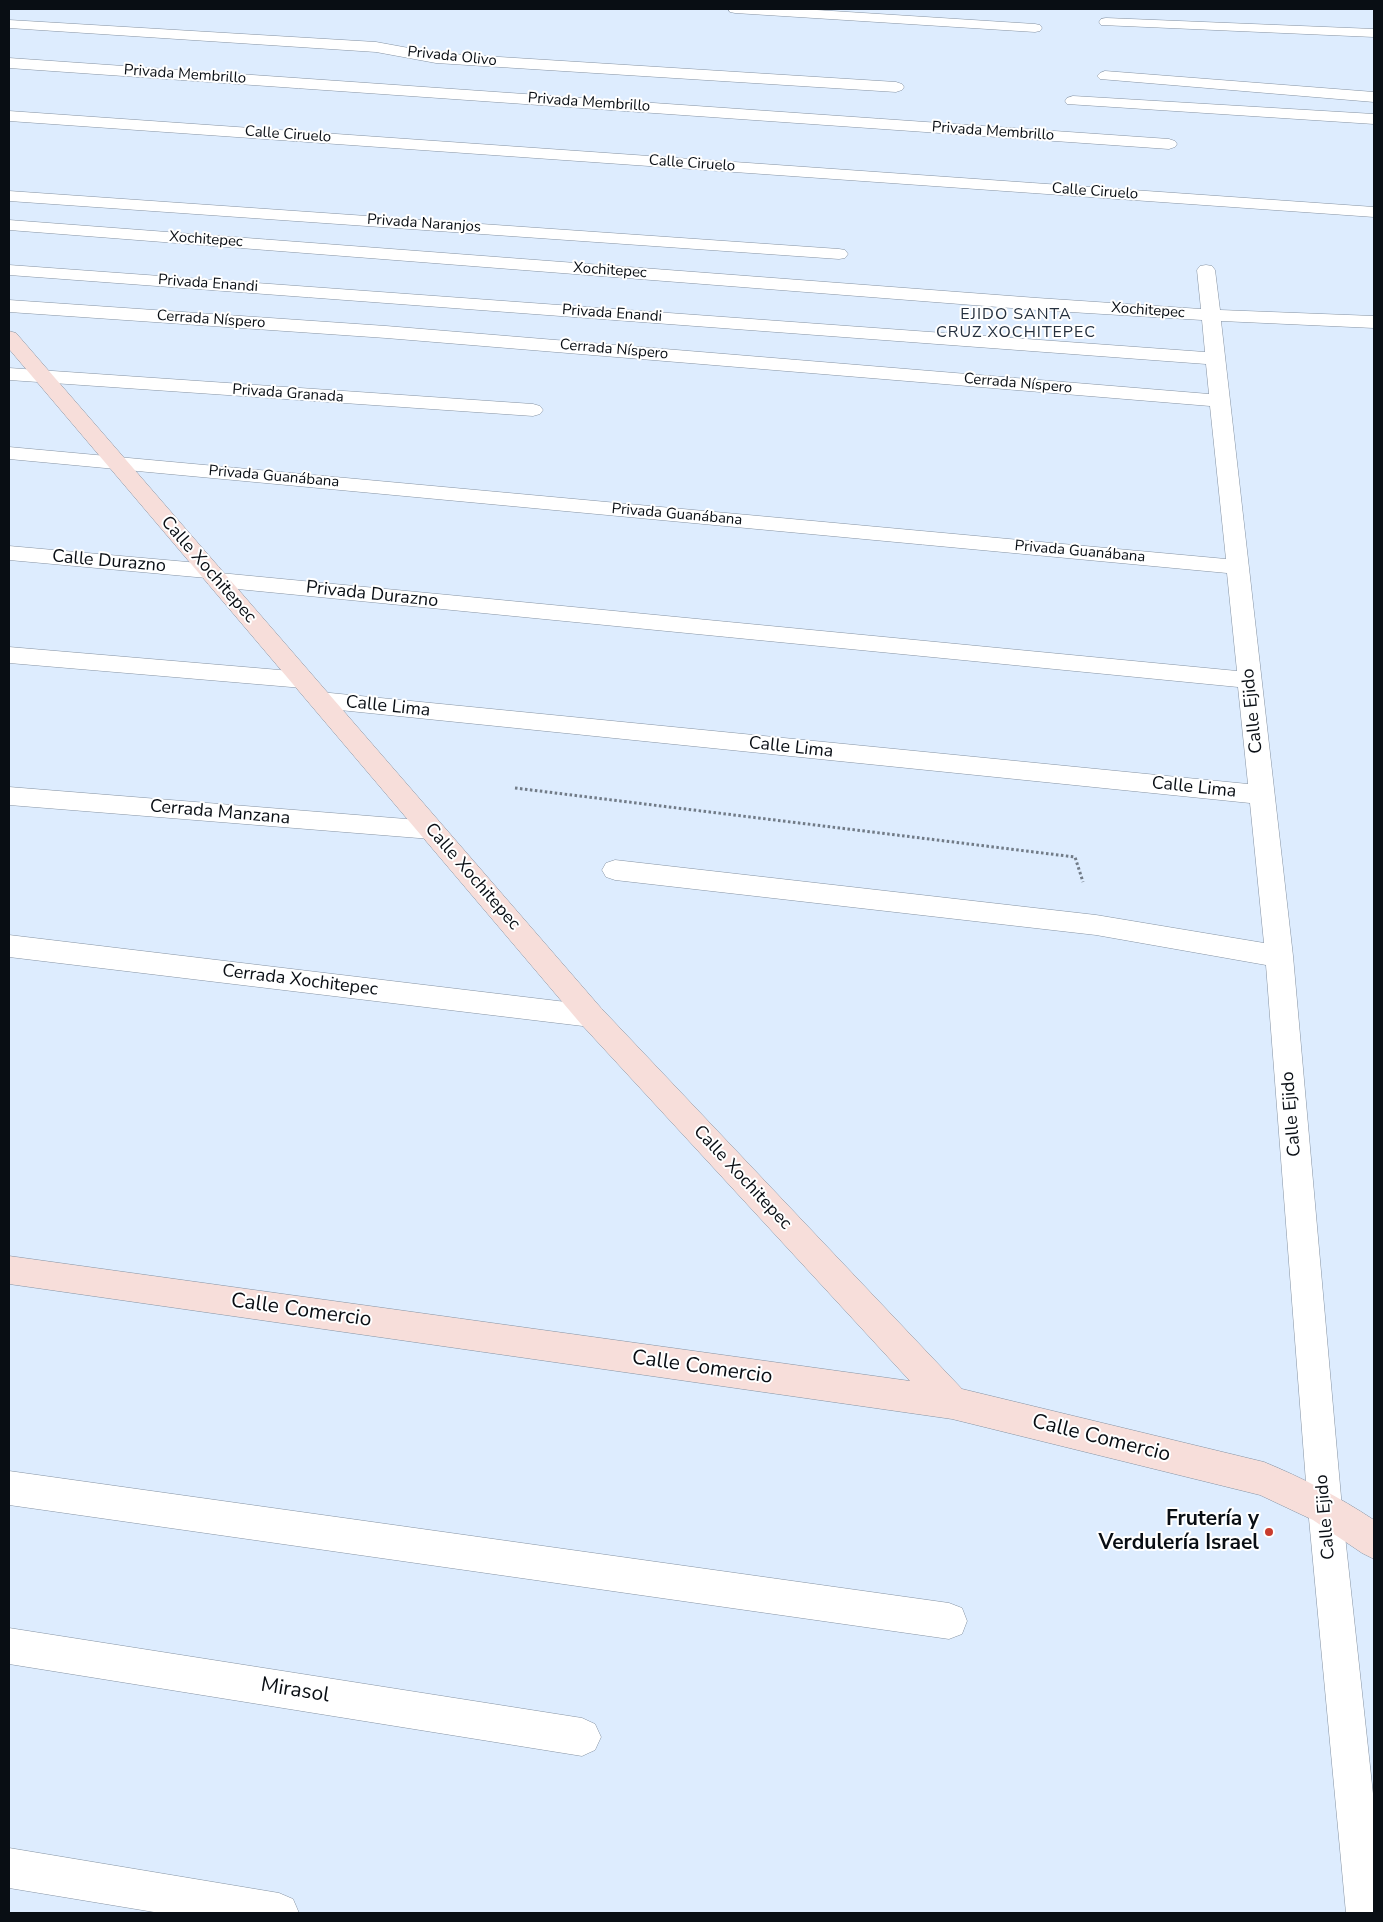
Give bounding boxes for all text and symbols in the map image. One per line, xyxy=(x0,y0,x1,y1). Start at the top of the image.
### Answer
street label: Privada Olivo xyxy=(406,43,498,71)
street label: Privada Membrillo xyxy=(123,62,247,88)
street label: Privada Membrillo xyxy=(527,90,651,116)
street label: Privada Membrillo xyxy=(931,119,1055,145)
street label: Calle Ciruelo xyxy=(244,123,332,147)
street label: Calle Ciruelo xyxy=(648,152,736,176)
street label: Calle Ciruelo xyxy=(1051,180,1139,204)
street label: Privada Naranjos xyxy=(366,211,482,237)
street label: Xochitepec xyxy=(169,228,243,252)
street label: Xochitepec xyxy=(573,259,647,283)
street label: Privada Enandi xyxy=(157,272,259,296)
street label: Xochitepec xyxy=(1111,299,1185,323)
street label: Privada Enandi xyxy=(561,302,663,326)
district label: EJIDO SANTA CRUZ XOCHITEPEC xyxy=(934,305,1098,343)
street label: Cerrada Níspero xyxy=(156,307,266,333)
street label: Cerrada Níspero xyxy=(559,336,669,364)
street label: Cerrada Níspero xyxy=(963,370,1073,398)
street label: Privada Granada xyxy=(232,381,344,407)
street label: Privada Guanábana xyxy=(208,462,340,492)
street label: Privada Guanábana xyxy=(611,500,743,530)
street label: Calle Xochitepec xyxy=(156,512,260,628)
street label: Privada Guanábana xyxy=(1014,537,1146,567)
street label: Calle Durazno xyxy=(51,546,167,578)
street label: Privada Durazno xyxy=(305,577,439,613)
street label: Calle Ejido xyxy=(1238,667,1268,755)
street label: Calle Lima xyxy=(345,692,431,722)
street label: Calle Lima xyxy=(748,733,834,763)
street label: Calle Lima xyxy=(1151,773,1237,803)
street label: Cerrada Manzana xyxy=(149,796,291,830)
street label: Calle Xochitepec xyxy=(420,819,524,935)
street label: Cerrada Xochitepec xyxy=(221,961,379,1001)
street label: Calle Ejido xyxy=(1278,1070,1306,1158)
street label: Calle Xochitepec xyxy=(688,1121,796,1235)
street label: Calle Comercio xyxy=(229,1289,373,1333)
street label: Calle Comercio xyxy=(630,1346,774,1390)
street label: Calle Comercio xyxy=(1029,1410,1173,1468)
street label: Calle Ejido xyxy=(1312,1473,1340,1561)
place label: Frutería y Verdulería Israel xyxy=(1099,1507,1259,1557)
marker: Frutería y Verdulería Israel xyxy=(1263,1526,1275,1538)
street label: Mirasol xyxy=(259,1673,331,1709)

